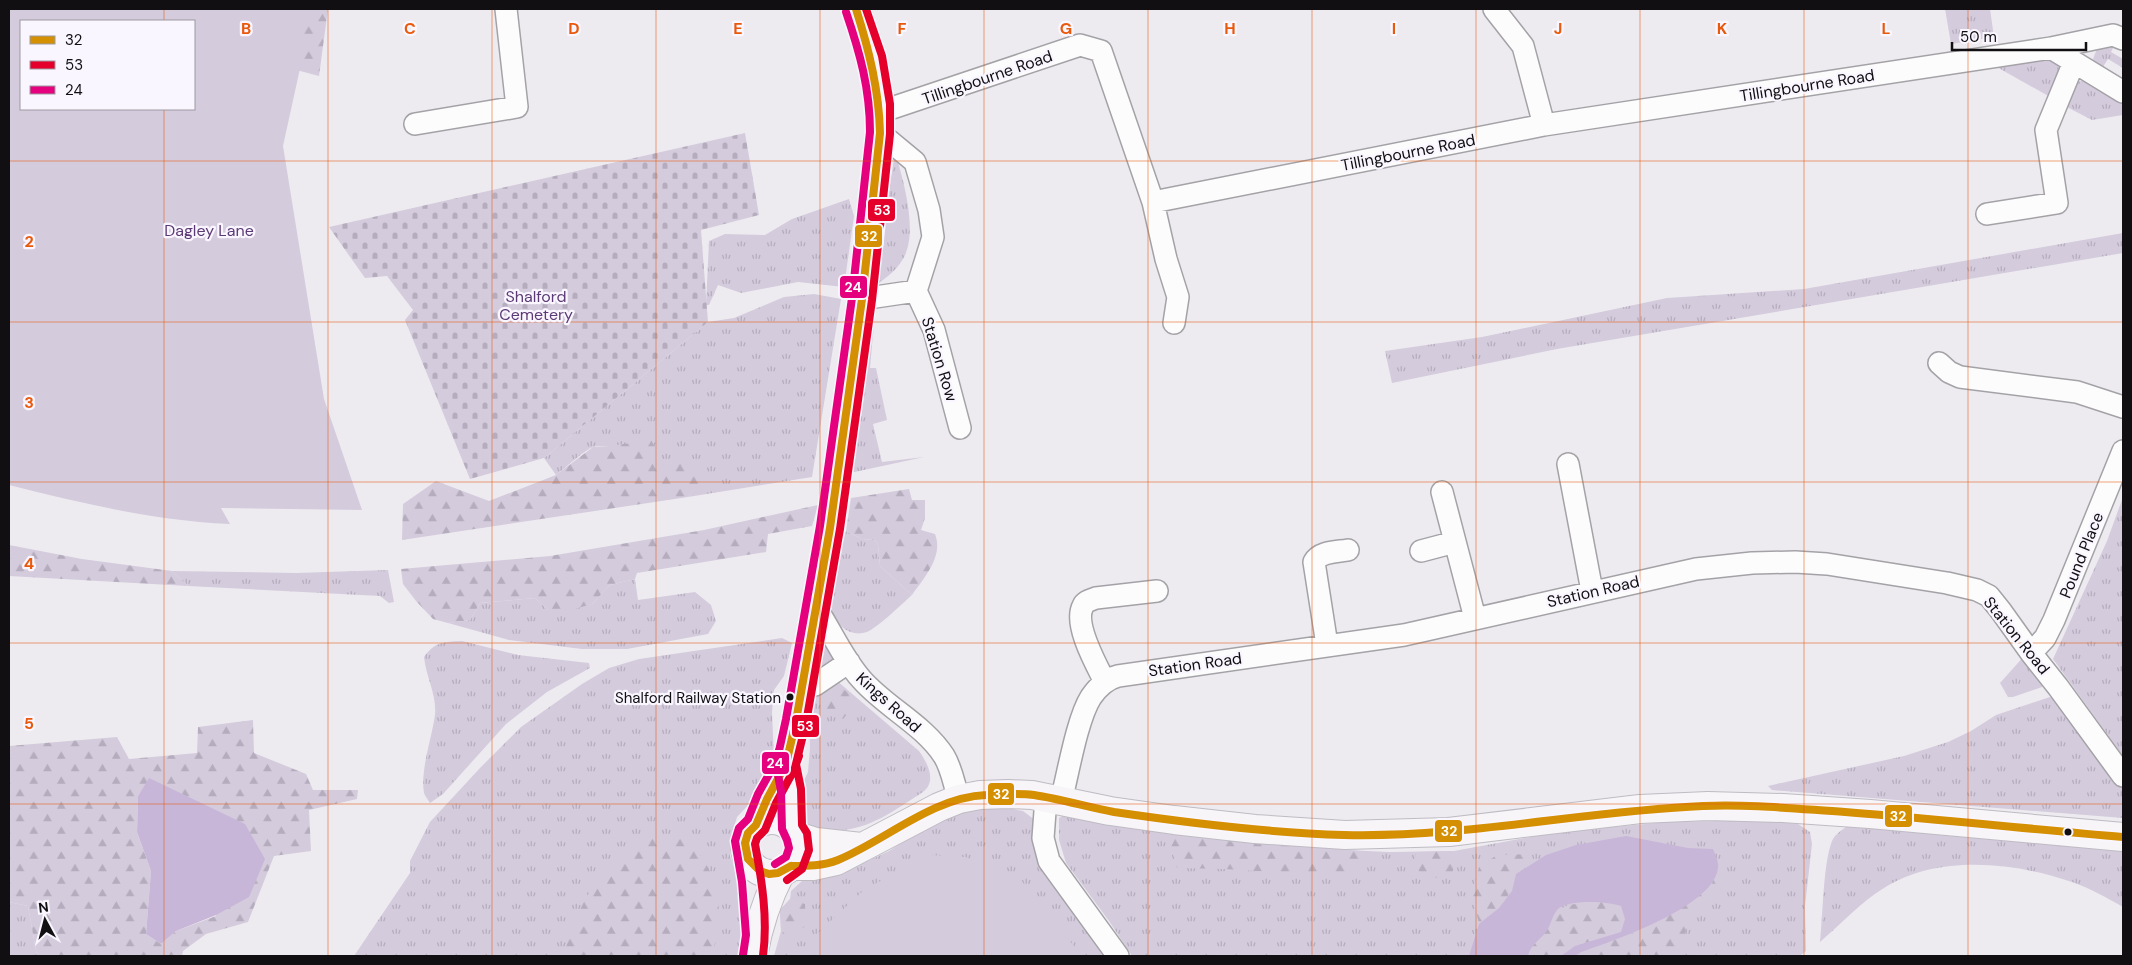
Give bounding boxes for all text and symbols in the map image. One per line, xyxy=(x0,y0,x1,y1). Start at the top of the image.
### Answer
text: B xyxy=(241,18,251,39)
text: C xyxy=(404,18,416,39)
text: D xyxy=(568,18,580,39)
text: E xyxy=(733,18,743,39)
text: F xyxy=(898,18,907,39)
text: G xyxy=(1060,18,1072,39)
text: H xyxy=(1224,18,1236,39)
text: I xyxy=(1392,18,1396,39)
text: J xyxy=(1554,18,1562,39)
text: K xyxy=(1717,18,1728,39)
text: L xyxy=(1882,18,1891,39)
legend xyxy=(20,20,195,110)
scale bar xyxy=(1952,20,2086,52)
text: 50 m xyxy=(1960,27,1997,47)
text: 32 xyxy=(65,30,83,50)
street label: Tillingbourne Road xyxy=(919,45,1055,110)
text: 53 xyxy=(65,55,83,75)
street label: Tillingbourne Road xyxy=(1738,64,1876,107)
text: 24 xyxy=(65,80,83,100)
street label: Tillingbourne Road xyxy=(1339,129,1477,176)
line badge: 53 xyxy=(867,198,896,222)
text: 53 xyxy=(873,201,891,219)
park label: Dagley Lane xyxy=(164,220,254,241)
line badge: 32 xyxy=(854,224,883,248)
text: 32 xyxy=(861,227,877,245)
text: 2 xyxy=(24,231,34,252)
line badge: 24 xyxy=(839,275,868,299)
text: 24 xyxy=(844,278,862,296)
park label: Shalford Cemetery xyxy=(499,286,573,325)
street label: Station Row xyxy=(917,314,962,404)
text: 3 xyxy=(24,392,34,413)
street label: Pound Place xyxy=(2055,509,2108,601)
text: 4 xyxy=(24,553,34,574)
street label: Station Road xyxy=(1545,571,1641,612)
street label: Station Road xyxy=(1979,592,2054,679)
street label: Station Road xyxy=(1147,648,1243,681)
street label: Kings Road xyxy=(852,668,926,737)
place label: Shalford Railway Station xyxy=(615,688,781,708)
marker: Shalford Railway Station xyxy=(785,692,795,702)
text: 5 xyxy=(24,713,34,734)
line badge: 53 xyxy=(791,714,820,738)
text: 53 xyxy=(796,717,814,735)
line badge: 24 xyxy=(761,751,790,775)
text: 24 xyxy=(766,754,784,772)
line badge: 32 xyxy=(987,782,1015,806)
text: 32 xyxy=(993,785,1009,803)
line badge: 32 xyxy=(1884,804,1913,828)
text: 32 xyxy=(1890,807,1906,825)
line badge: 32 xyxy=(1434,819,1463,843)
text: 32 xyxy=(1441,822,1457,840)
unlabelled marker xyxy=(2063,827,2073,837)
north arrow xyxy=(20,895,70,945)
text: N xyxy=(37,898,50,917)

